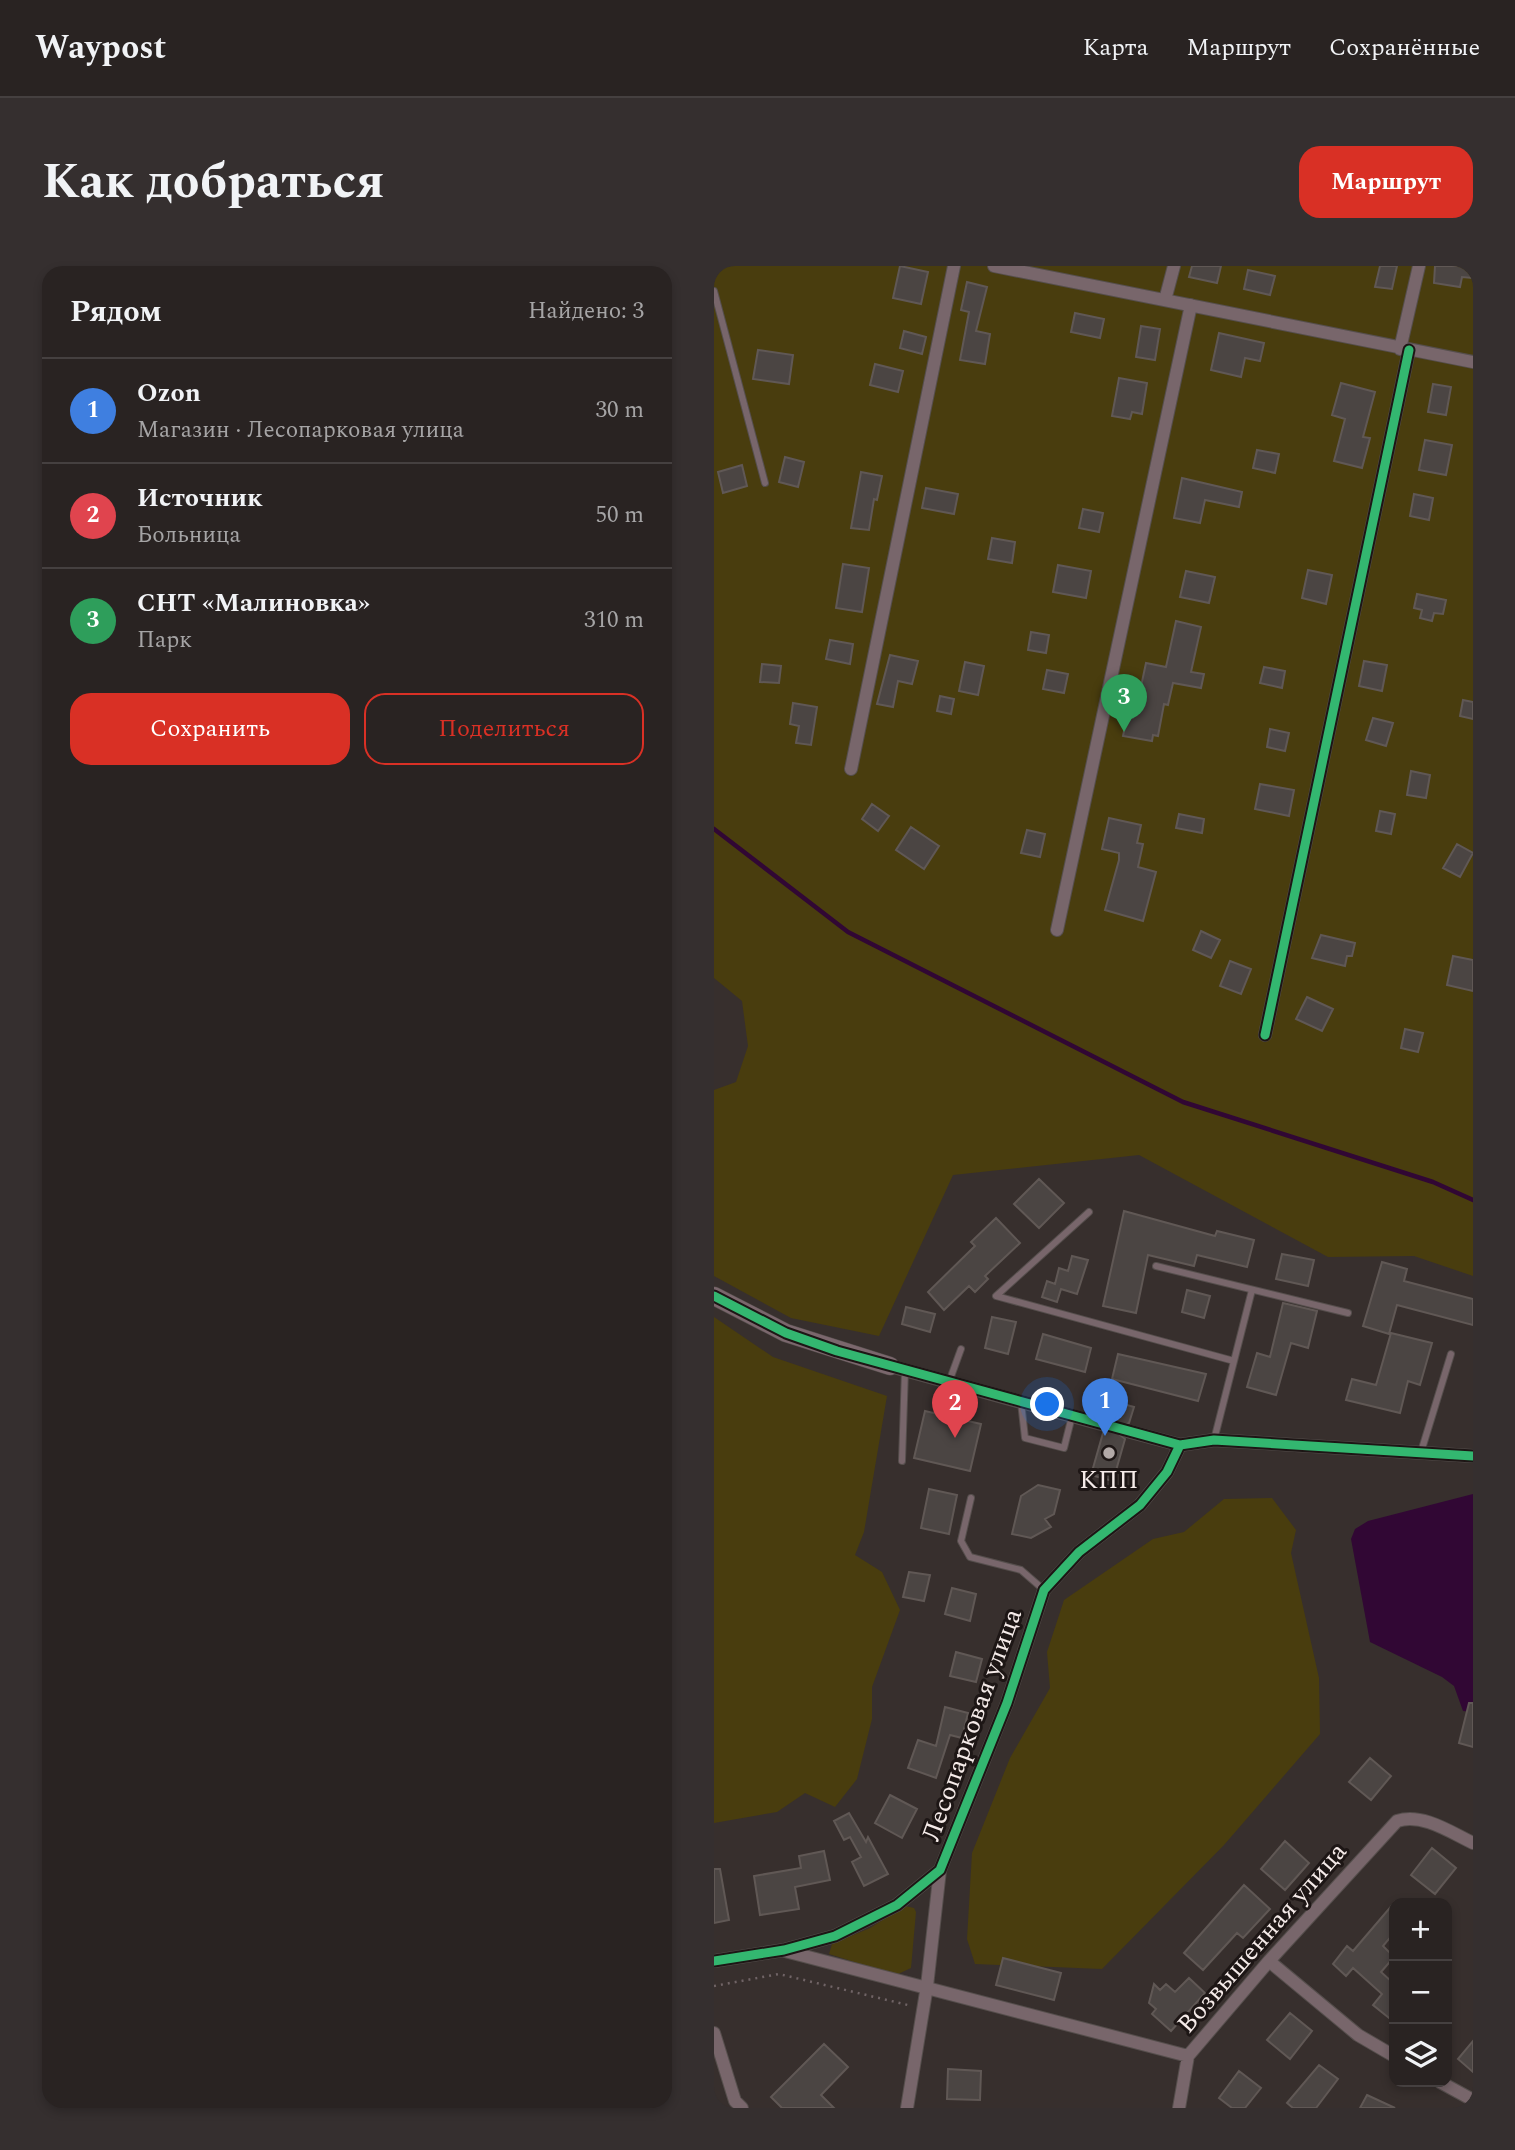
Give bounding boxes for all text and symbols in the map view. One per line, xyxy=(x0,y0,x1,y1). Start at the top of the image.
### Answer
text: Waypost xyxy=(35,23,166,73)
text: Карта xyxy=(1083,30,1148,66)
text: Маршрут xyxy=(1186,30,1291,66)
text: Сохранённые xyxy=(1329,30,1480,66)
text: Как добраться xyxy=(42,145,384,220)
button: Маршрут xyxy=(1299,146,1473,218)
text: Рядом xyxy=(70,289,162,335)
text: Найдено: 3 xyxy=(528,294,644,329)
text: Ozon xyxy=(137,373,201,413)
text: 1 xyxy=(87,393,99,428)
text: 30 m xyxy=(595,393,644,428)
text: Магазин · Лесопарковая улица xyxy=(137,413,464,448)
text: Источник xyxy=(137,478,263,518)
text: 2 xyxy=(87,498,99,533)
text: 50 m xyxy=(595,498,644,533)
text: Больница xyxy=(137,518,241,553)
text: СНТ «Малиновка» xyxy=(137,583,370,623)
text: 3 xyxy=(87,603,99,638)
text: 310 m xyxy=(584,603,644,638)
text: Парк xyxy=(137,623,192,658)
pin: 3 xyxy=(1101,674,1147,732)
button: Сохранить xyxy=(70,693,350,765)
button: Поделиться xyxy=(364,693,644,765)
pin: 1 xyxy=(1082,1378,1128,1436)
pin: 2 xyxy=(932,1380,978,1438)
your location xyxy=(1030,1387,1064,1421)
marker: КПП xyxy=(1101,1445,1117,1461)
place label: КПП xyxy=(1079,1460,1139,1500)
street label: Лесопарковая улица xyxy=(911,1603,1033,1847)
street label: Возвышенная улица xyxy=(1167,1833,1357,2043)
map controls xyxy=(1389,1898,1452,2087)
button: + xyxy=(1389,1898,1452,1961)
button: − xyxy=(1389,1961,1452,2024)
button: layers xyxy=(1389,2024,1452,2087)

